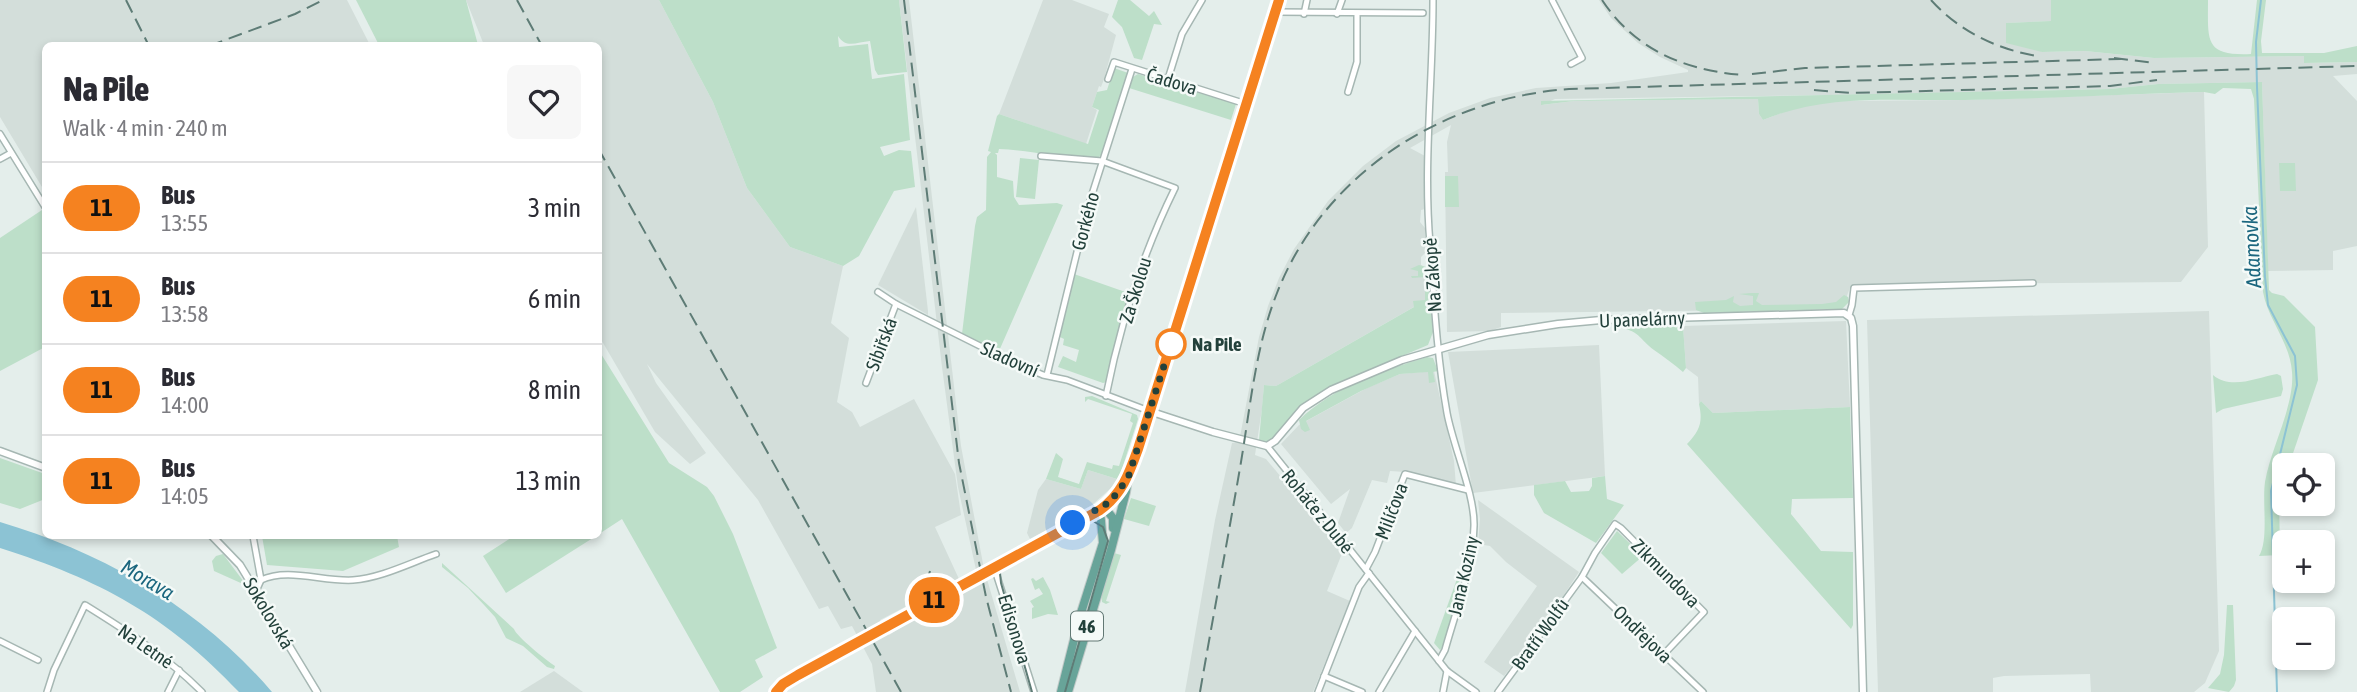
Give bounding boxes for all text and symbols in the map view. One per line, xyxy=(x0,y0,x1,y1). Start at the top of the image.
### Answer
street label: Čadova xyxy=(1144,63,1200,99)
button: heart xyxy=(507,65,581,139)
text: Na Pile xyxy=(63,70,149,108)
text: Walk · 4 min · 240 m xyxy=(63,115,227,141)
text: Bus xyxy=(161,180,195,210)
street label: Gorkého xyxy=(1067,189,1103,253)
text: 3 min xyxy=(528,193,581,223)
text: 11 xyxy=(90,194,113,221)
water label: Adamovka xyxy=(2237,205,2265,290)
text: 13:55 xyxy=(161,210,208,236)
street label: Na Zákopě xyxy=(1418,237,1446,313)
street label: Za Školou xyxy=(1115,254,1155,326)
text: Bus xyxy=(161,271,195,301)
text: 6 min xyxy=(528,284,581,314)
text: 11 xyxy=(90,285,113,312)
text: 13:58 xyxy=(161,301,208,327)
street label: U panelárny xyxy=(1599,306,1686,331)
street label: Sibiřská xyxy=(861,314,901,374)
marker: Na Pile xyxy=(1156,329,1186,359)
place label: Na Pile xyxy=(1192,333,1242,355)
street label: Sladovní xyxy=(978,337,1042,381)
text: Bus xyxy=(161,362,195,392)
text: 8 min xyxy=(528,375,581,405)
text: 11 xyxy=(90,376,113,403)
text: 14:00 xyxy=(161,392,209,418)
text: Bus xyxy=(161,453,195,483)
map controls xyxy=(2272,453,2335,670)
button: locate xyxy=(2272,453,2335,516)
street label: Roháče z Dubé xyxy=(1277,465,1359,557)
text: 13 min xyxy=(516,466,581,496)
text: 11 xyxy=(90,467,113,494)
street label: Milíčova xyxy=(1370,480,1412,542)
text: 14:05 xyxy=(161,483,209,509)
your location xyxy=(1055,505,1090,540)
button: + xyxy=(2272,530,2335,593)
street label: Jana Koziny xyxy=(1443,534,1483,618)
street label: Zikmundova xyxy=(1627,534,1705,612)
water label: Morava xyxy=(117,554,179,604)
street label: Sokolovská xyxy=(239,573,299,653)
line badge: 11 xyxy=(902,577,965,623)
text: 11 xyxy=(923,586,945,613)
street label: Edisonova xyxy=(994,592,1036,666)
street label: Bratří Wolfů xyxy=(1507,594,1573,674)
street label: Ondřejova xyxy=(1609,601,1677,667)
button: − xyxy=(2272,607,2335,670)
road number: 46 xyxy=(1071,612,1103,640)
street label: Na Letné xyxy=(114,619,178,673)

